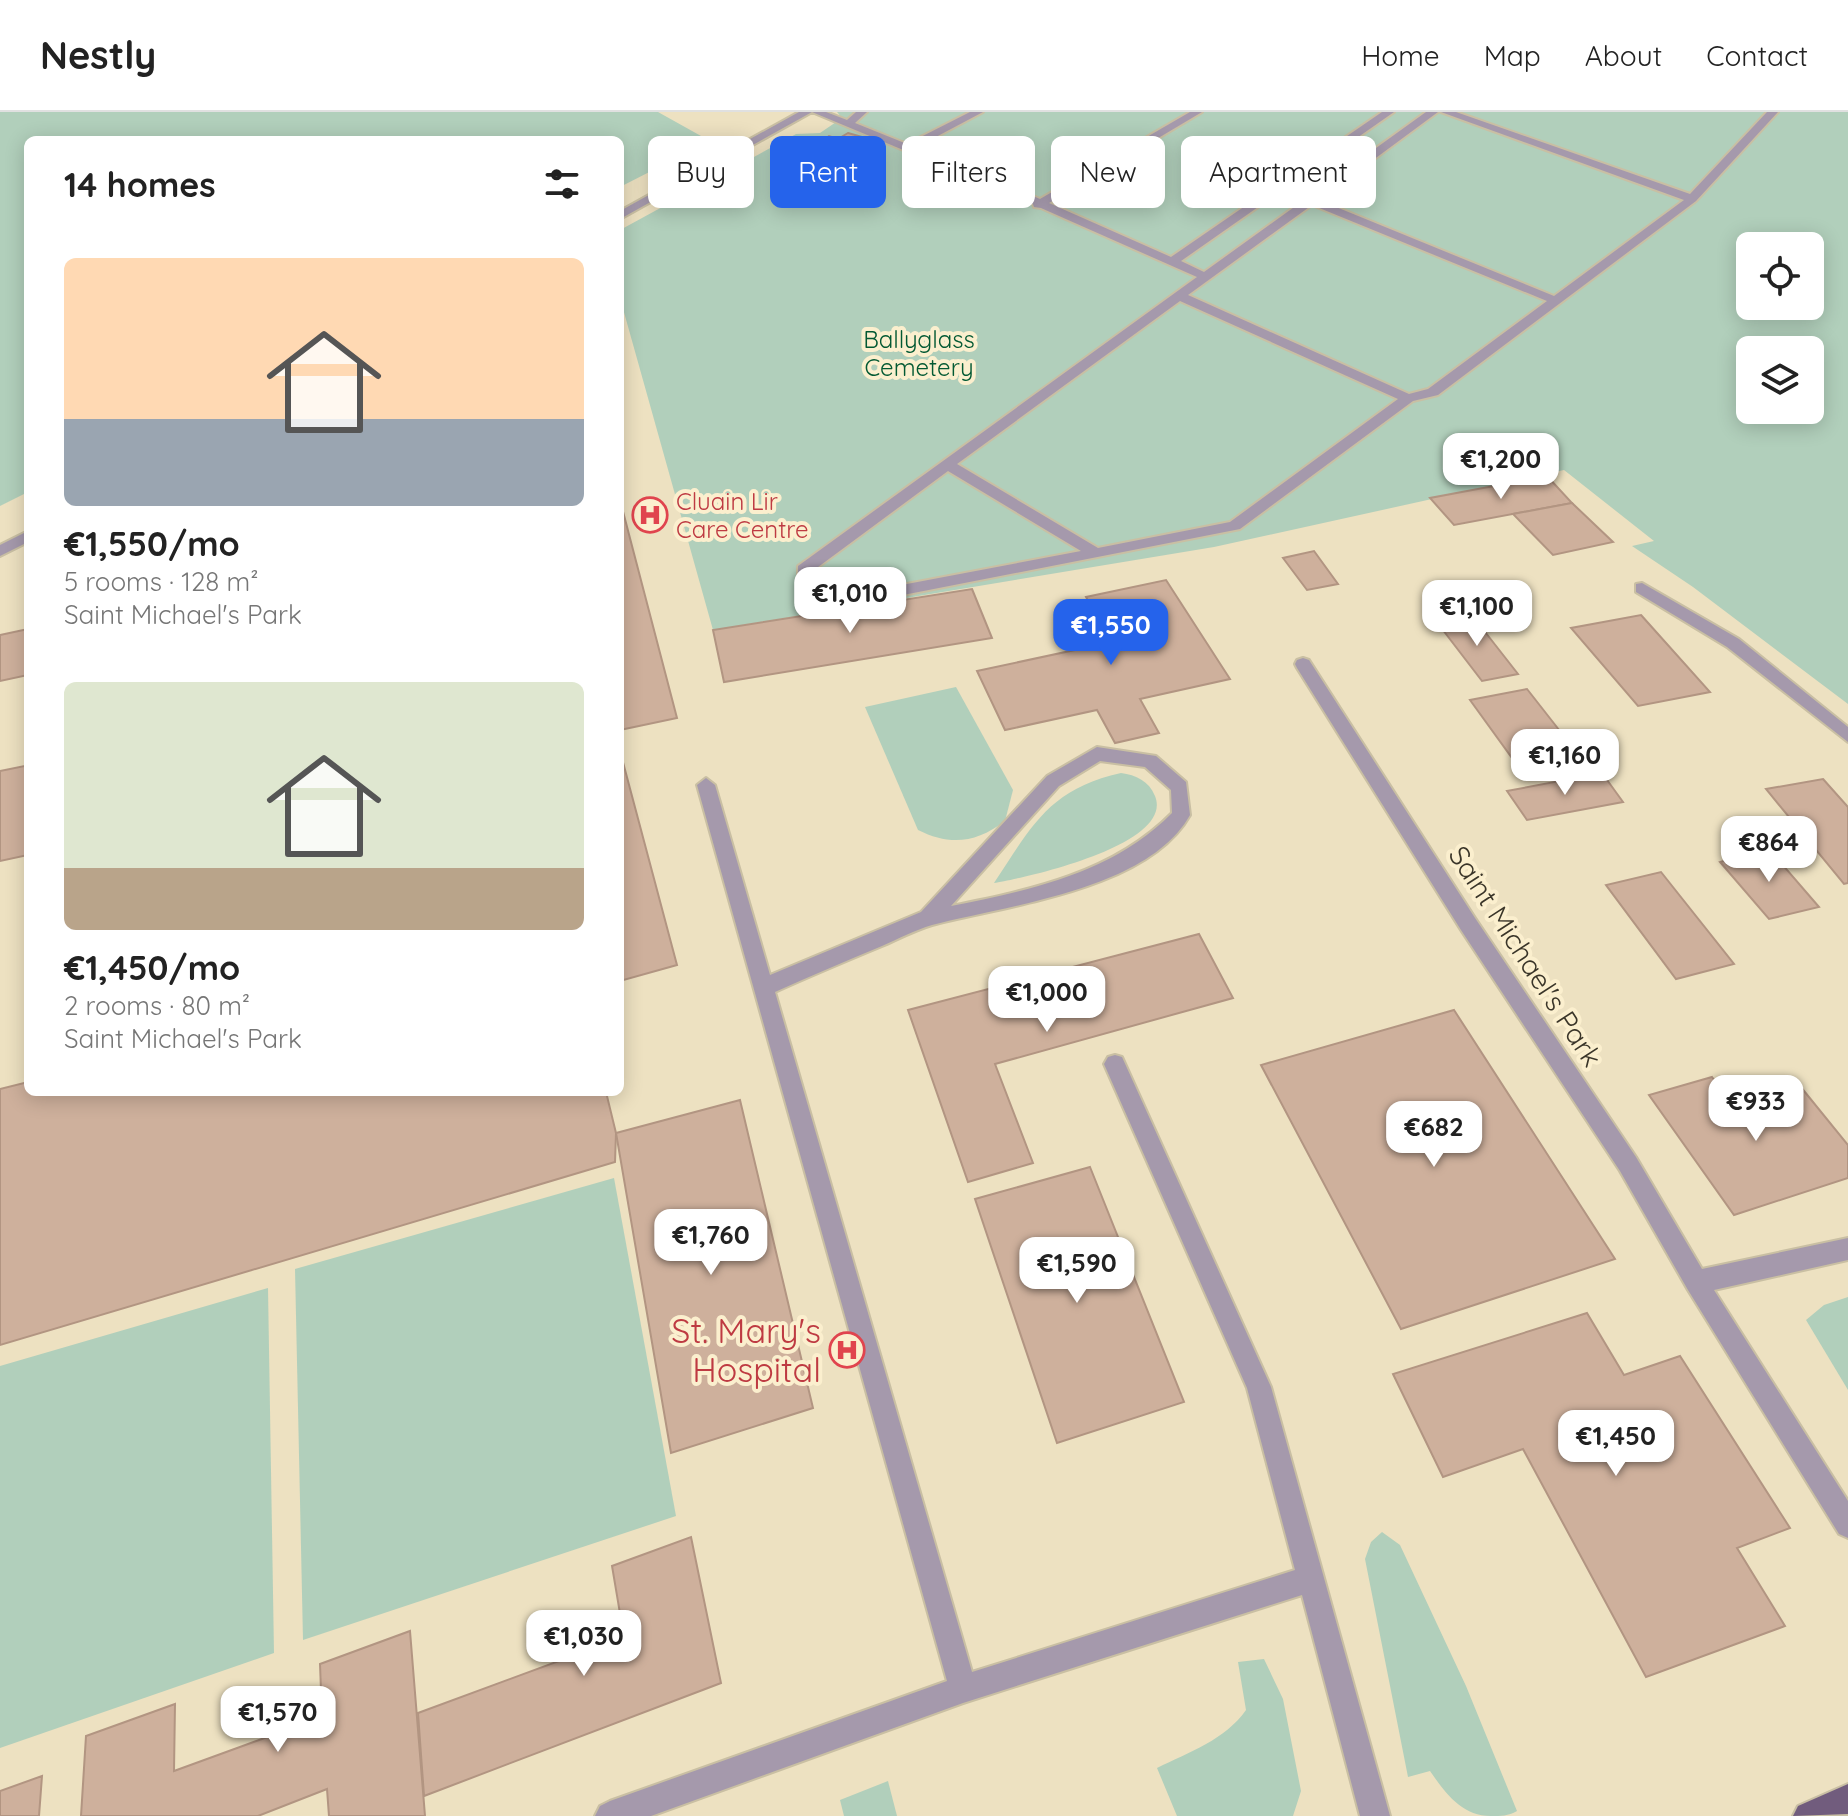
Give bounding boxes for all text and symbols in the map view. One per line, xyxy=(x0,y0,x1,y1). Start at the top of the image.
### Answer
text: Nestly xyxy=(40,31,156,79)
text: Home xyxy=(1361,38,1440,73)
text: Map xyxy=(1484,38,1541,73)
text: About xyxy=(1585,38,1662,73)
text: Contact xyxy=(1706,38,1808,73)
chip: Buy xyxy=(648,136,754,208)
chip: Rent xyxy=(770,136,886,208)
chip: Filters xyxy=(902,136,1035,208)
chip: New xyxy=(1051,136,1165,208)
chip: Apartment xyxy=(1181,136,1376,208)
icon: filters xyxy=(540,162,584,206)
text: 14 homes xyxy=(64,163,216,206)
map controls xyxy=(1736,232,1824,424)
button: locate xyxy=(1736,232,1824,320)
icon: home xyxy=(252,310,396,454)
park label: Ballyglass Cemetery xyxy=(863,324,975,382)
button: layers xyxy=(1736,336,1824,424)
pin: €1,200 xyxy=(1436,433,1566,501)
text: €1,200 xyxy=(1461,442,1541,475)
place label: Cluain Lir Care Centre xyxy=(676,486,809,544)
hospital icon: Cluain Lir Care Centre xyxy=(631,496,669,534)
text: €1,550/mo xyxy=(64,522,240,565)
text: 5 rooms · 128 m² xyxy=(64,565,258,598)
pin: €1,010 xyxy=(785,567,915,635)
text: €1,010 xyxy=(812,576,888,609)
pin: €1,100 xyxy=(1412,580,1542,648)
text: €1,100 xyxy=(1440,589,1514,622)
text: Saint Michael's Park xyxy=(64,598,302,631)
pin: €1,550 xyxy=(1046,599,1176,667)
text: €1,550 xyxy=(1071,608,1151,641)
pin: €1,160 xyxy=(1500,729,1630,797)
icon: home xyxy=(252,734,396,878)
text: €1,160 xyxy=(1529,738,1601,771)
pin: €864 xyxy=(1722,816,1816,884)
text: €864 xyxy=(1739,825,1799,858)
street label: Saint Michael's Park xyxy=(1442,839,1610,1073)
text: €1,450/mo xyxy=(64,946,240,989)
pin: €1,000 xyxy=(982,966,1112,1034)
text: €1,000 xyxy=(1006,975,1088,1008)
text: 2 rooms · 80 m² xyxy=(64,989,250,1022)
text: Saint Michael's Park xyxy=(64,1022,302,1055)
pin: €933 xyxy=(1709,1075,1803,1143)
text: €933 xyxy=(1727,1084,1786,1117)
pin: €682 xyxy=(1387,1101,1481,1169)
text: €682 xyxy=(1404,1110,1464,1143)
pin: €1,760 xyxy=(646,1209,776,1277)
text: €1,760 xyxy=(672,1218,750,1251)
pin: €1,590 xyxy=(1012,1237,1142,1305)
text: €1,590 xyxy=(1037,1246,1117,1279)
place label: St. Mary's Hospital xyxy=(671,1309,821,1391)
hospital icon: St. Mary's Hospital xyxy=(828,1331,866,1369)
pin: €1,450 xyxy=(1551,1410,1681,1478)
text: €1,450 xyxy=(1576,1419,1656,1452)
pin: €1,030 xyxy=(519,1610,649,1678)
text: €1,030 xyxy=(544,1619,624,1652)
pin: €1,570 xyxy=(213,1686,343,1754)
text: €1,570 xyxy=(239,1695,317,1728)

